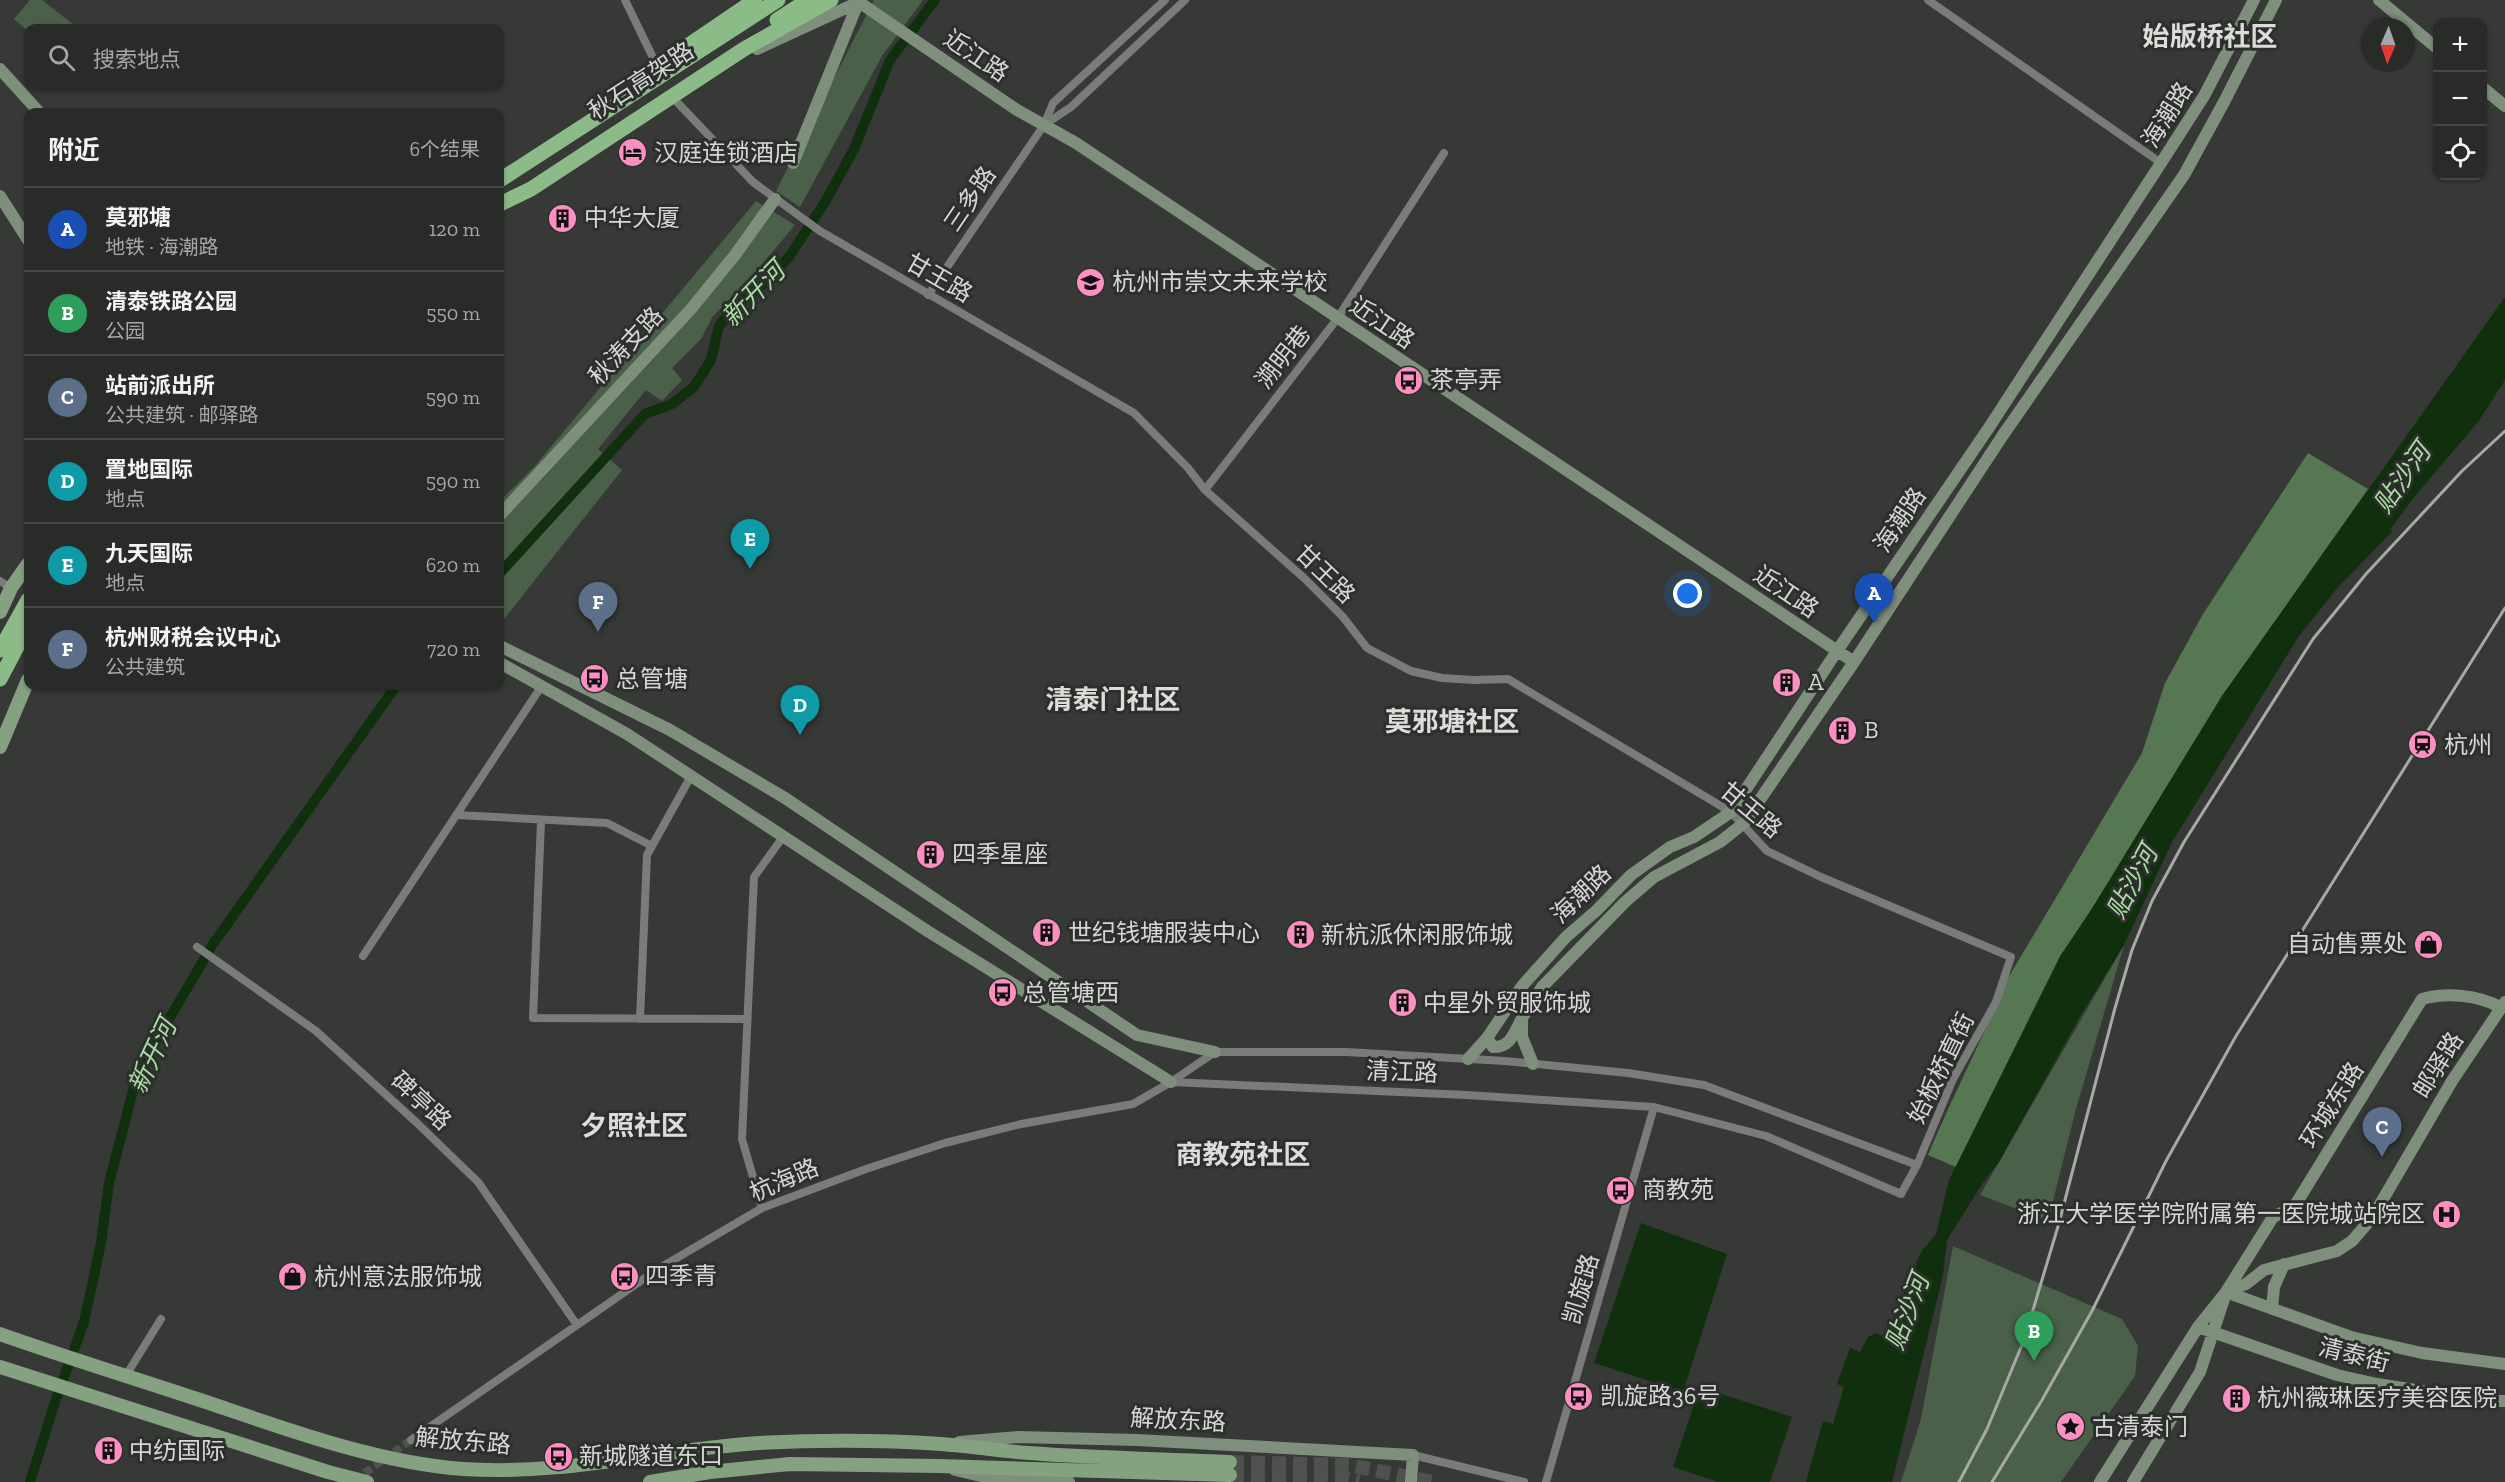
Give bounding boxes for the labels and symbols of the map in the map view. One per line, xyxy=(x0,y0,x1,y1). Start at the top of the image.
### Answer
north arrow xyxy=(2361,18,2415,72)
district label: 始版桥社区 xyxy=(2143,21,2278,53)
street label: 近江路 xyxy=(938,23,1014,88)
street label: 秋石高架路 xyxy=(583,36,699,125)
street label: 海潮路 xyxy=(2135,77,2198,153)
hotel icon: 汉庭连锁酒店 xyxy=(617,137,649,169)
place label: 汉庭连锁酒店 xyxy=(654,138,798,167)
street label: 三多路 xyxy=(937,161,1002,237)
building icon: 中华大厦 xyxy=(547,202,579,234)
place label: 中华大厦 xyxy=(584,203,680,232)
street label: 甘王路 xyxy=(901,247,978,308)
water label: 新开河 xyxy=(714,251,795,333)
school or university icon: 杭州市崇文未来学校 xyxy=(1075,266,1107,298)
place label: 杭州市崇文未来学校 xyxy=(1112,267,1328,296)
street label: 近江路 xyxy=(1344,290,1420,355)
street label: 秋涛支路 xyxy=(582,301,669,391)
street label: 溯明巷 xyxy=(1249,319,1316,394)
bus stop icon: 茶亭弄 xyxy=(1393,364,1425,396)
place label: 茶亭弄 xyxy=(1430,365,1502,394)
water label: 贴沙河 xyxy=(2367,433,2440,519)
street label: 海潮路 xyxy=(1867,482,1932,558)
pin: E xyxy=(730,520,770,569)
street label: 甘王路 xyxy=(1289,538,1361,609)
street label: 近江路 xyxy=(1748,559,1824,624)
pin: A xyxy=(1854,574,1894,623)
your location xyxy=(1673,579,1702,608)
pin: F xyxy=(578,582,618,632)
bus stop icon: 总管塘 xyxy=(579,663,611,695)
place label: 总管塘 xyxy=(616,664,688,693)
building icon: A xyxy=(1771,666,1803,698)
place label: A xyxy=(1808,667,1824,696)
district label: 清泰门社区 xyxy=(1046,684,1181,716)
pin: D xyxy=(780,686,820,735)
district label: 莫邪塘社区 xyxy=(1385,706,1520,738)
building icon: B xyxy=(1827,714,1859,746)
place label: B xyxy=(1864,715,1879,744)
station icon: 杭州 xyxy=(2407,729,2439,761)
place label: 杭州 xyxy=(2444,730,2492,759)
street label: 甘王路 xyxy=(1714,775,1788,844)
water label: 贴沙河 xyxy=(2100,836,2167,924)
building icon: 四季星座 xyxy=(915,838,947,870)
place label: 四季星座 xyxy=(952,839,1048,868)
street label: 海潮路 xyxy=(1545,858,1617,929)
building icon: 世纪钱塘服装中心 xyxy=(1031,917,1063,949)
place label: 世纪钱塘服装中心 xyxy=(1068,918,1260,947)
building icon: 新杭派休闲服饰城 xyxy=(1284,919,1316,951)
place label: 新杭派休闲服饰城 xyxy=(1321,920,1513,949)
shop icon: 自动售票处 xyxy=(2412,928,2444,960)
place label: 自动售票处 xyxy=(2287,929,2407,958)
bus stop icon: 总管塘西 xyxy=(986,977,1018,1009)
place label: 总管塘西 xyxy=(1023,978,1119,1007)
building icon: 中星外贸服饰城 xyxy=(1386,987,1418,1019)
place label: 中星外贸服饰城 xyxy=(1423,988,1591,1017)
street label: 始板桥直街 xyxy=(1901,1007,1980,1128)
water label: 新开河 xyxy=(121,1009,185,1098)
street label: 邮驿路 xyxy=(2406,1027,2469,1103)
street label: 清江路 xyxy=(1366,1056,1439,1087)
street label: 环城东路 xyxy=(2294,1056,2369,1153)
street label: 碑亭路 xyxy=(385,1065,458,1136)
pin: C xyxy=(2362,1108,2402,1157)
district label: 夕照社区 xyxy=(580,1110,688,1142)
district label: 商教苑社区 xyxy=(1176,1139,1311,1171)
street label: 杭海路 xyxy=(745,1152,823,1207)
bus stop icon: 商教苑 xyxy=(1605,1174,1637,1206)
place label: 商教苑 xyxy=(1642,1175,1714,1204)
hospital icon: 浙江大学医学院附属第一医院城站院区 xyxy=(2430,1198,2462,1230)
place label: 浙江大学医学院附属第一医院城站院区 xyxy=(2017,1199,2425,1228)
street label: 凯旋路 xyxy=(1557,1250,1604,1327)
bus stop icon: 四季青 xyxy=(608,1260,640,1292)
shop icon: 杭州意法服饰城 xyxy=(277,1261,309,1293)
place label: 四季青 xyxy=(645,1261,717,1290)
place label: 杭州意法服饰城 xyxy=(314,1262,482,1291)
water label: 贴沙河 xyxy=(1878,1265,1938,1354)
pin: B xyxy=(2014,1312,2054,1361)
street label: 清泰街 xyxy=(2316,1332,2393,1377)
bus stop icon: 凯旋路36号 xyxy=(1563,1380,1595,1412)
place label: 凯旋路36号 xyxy=(1600,1381,1720,1410)
building icon: 杭州薇琳医疗美容医院 xyxy=(2220,1382,2252,1414)
place label: 杭州薇琳医疗美容医院 xyxy=(2257,1383,2497,1412)
street label: 解放东路 xyxy=(1129,1403,1227,1436)
place icon: 古清泰门 xyxy=(2055,1411,2087,1443)
place label: 古清泰门 xyxy=(2092,1412,2188,1441)
street label: 解放东路 xyxy=(414,1422,512,1459)
building icon: 中纺国际 xyxy=(92,1435,124,1467)
place label: 中纺国际 xyxy=(129,1436,225,1465)
bus stop icon: 新城隧道东口 xyxy=(542,1440,574,1472)
place label: 新城隧道东口 xyxy=(579,1441,723,1470)

